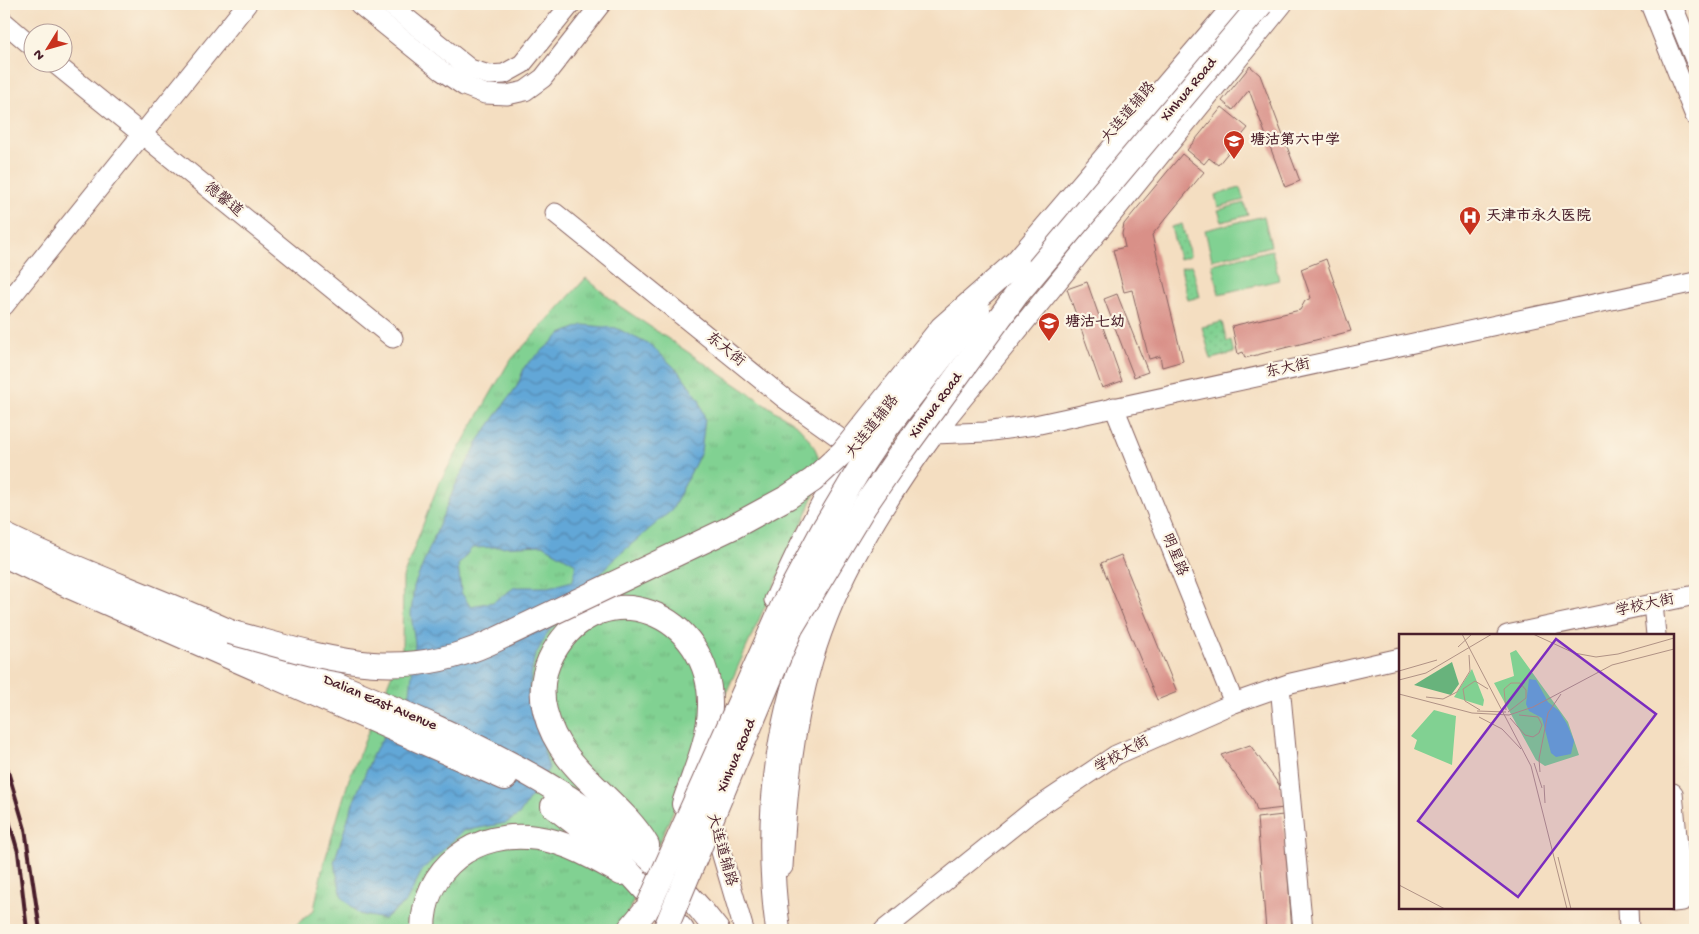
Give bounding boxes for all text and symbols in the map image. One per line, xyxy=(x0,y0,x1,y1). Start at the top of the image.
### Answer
north arrow xyxy=(22,22,72,72)
text: N xyxy=(30,46,49,63)
street label: Xinhua Road xyxy=(1156,53,1222,126)
street label: 大连道辅路 xyxy=(1098,78,1160,148)
school or university icon: 塘沽第六中学 xyxy=(1222,129,1246,160)
place label: 塘沽第六中学 xyxy=(1250,132,1340,150)
street label: 德馨道 xyxy=(200,178,247,221)
hospital icon: 天津市永久医院 xyxy=(1458,205,1482,236)
place label: 天津市永久医院 xyxy=(1486,207,1591,226)
school or university icon: 塘沽七幼 xyxy=(1037,311,1061,342)
place label: 塘沽七幼 xyxy=(1065,314,1125,332)
street label: 东大街 xyxy=(702,329,748,371)
street label: 东大街 xyxy=(1264,356,1312,382)
street label: Xinhua Road xyxy=(905,368,967,443)
street label: 大连道辅路 xyxy=(843,392,903,462)
street label: 明星路 xyxy=(1157,531,1191,579)
street label: 学校大街 xyxy=(1614,590,1676,621)
inset map xyxy=(1399,634,1674,909)
street label: Dalian East Avenue xyxy=(320,671,440,735)
street label: Xinhua Road xyxy=(713,715,761,796)
street label: 学校大街 xyxy=(1091,732,1153,777)
street label: 大连道辅路 xyxy=(702,811,740,889)

